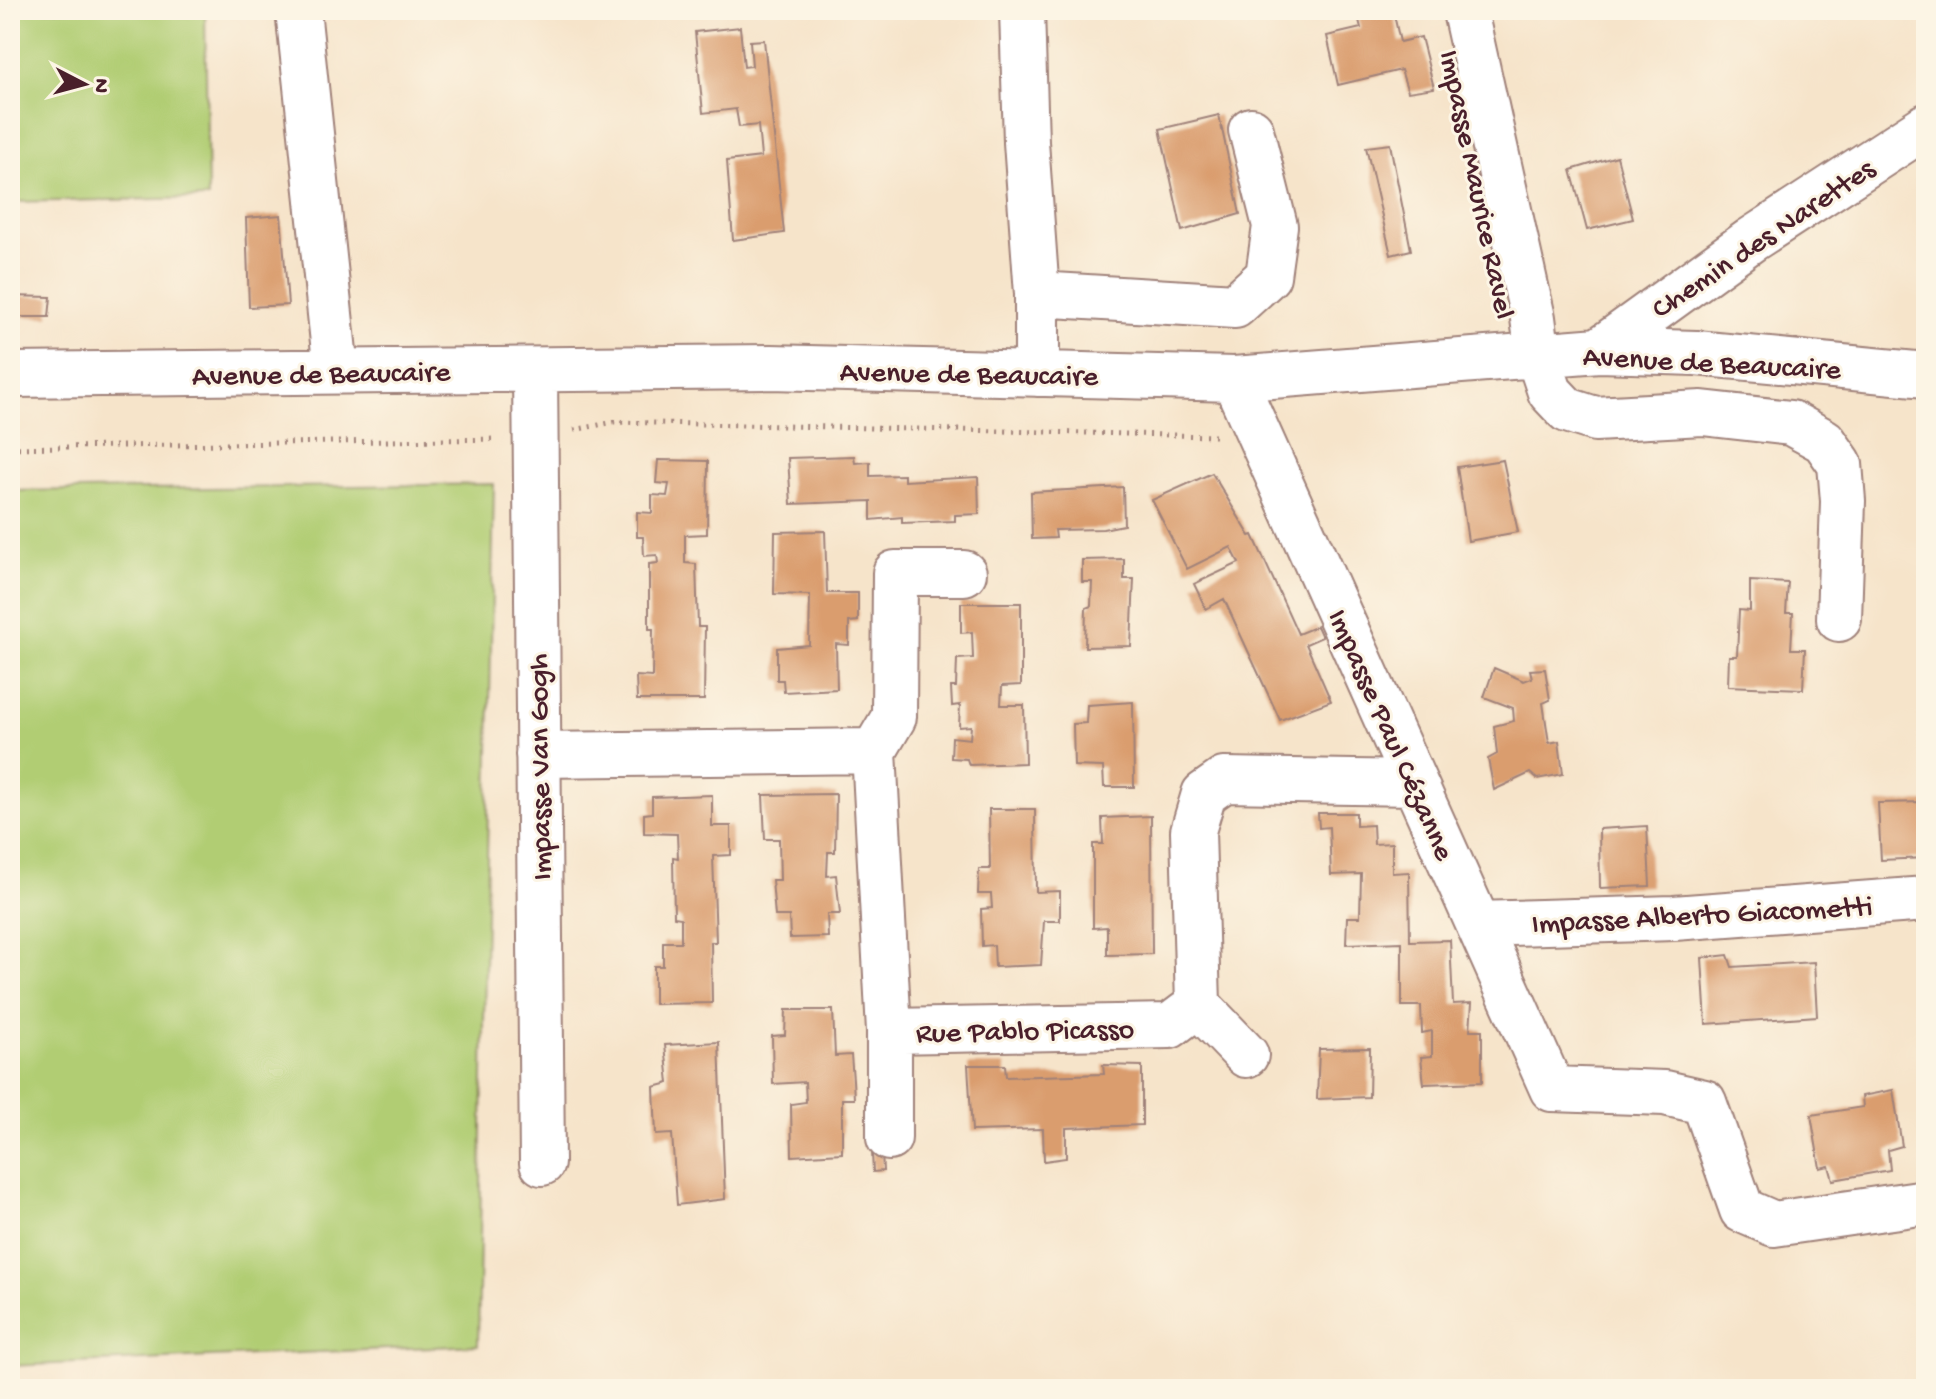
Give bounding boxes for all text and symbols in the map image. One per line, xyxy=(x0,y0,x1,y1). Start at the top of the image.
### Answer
north arrow xyxy=(44,44,124,124)
street label: Impasse Maurice Ravel xyxy=(1429,47,1520,322)
text: N xyxy=(86,77,114,94)
street label: Chemin des Narettes xyxy=(1646,153,1884,328)
street label: Avenue de Beaucaire xyxy=(1582,341,1842,390)
street label: Avenue de Beaucaire xyxy=(192,357,451,396)
street label: Avenue de Beaucaire xyxy=(839,357,1099,396)
street label: Impasse Paul Cézanne xyxy=(1318,605,1460,867)
street label: Impasse Van Gogh xyxy=(523,653,562,881)
street label: Impasse Alberto Giacometti xyxy=(1531,891,1874,944)
street label: Rue Pablo Picasso xyxy=(916,1014,1135,1053)

